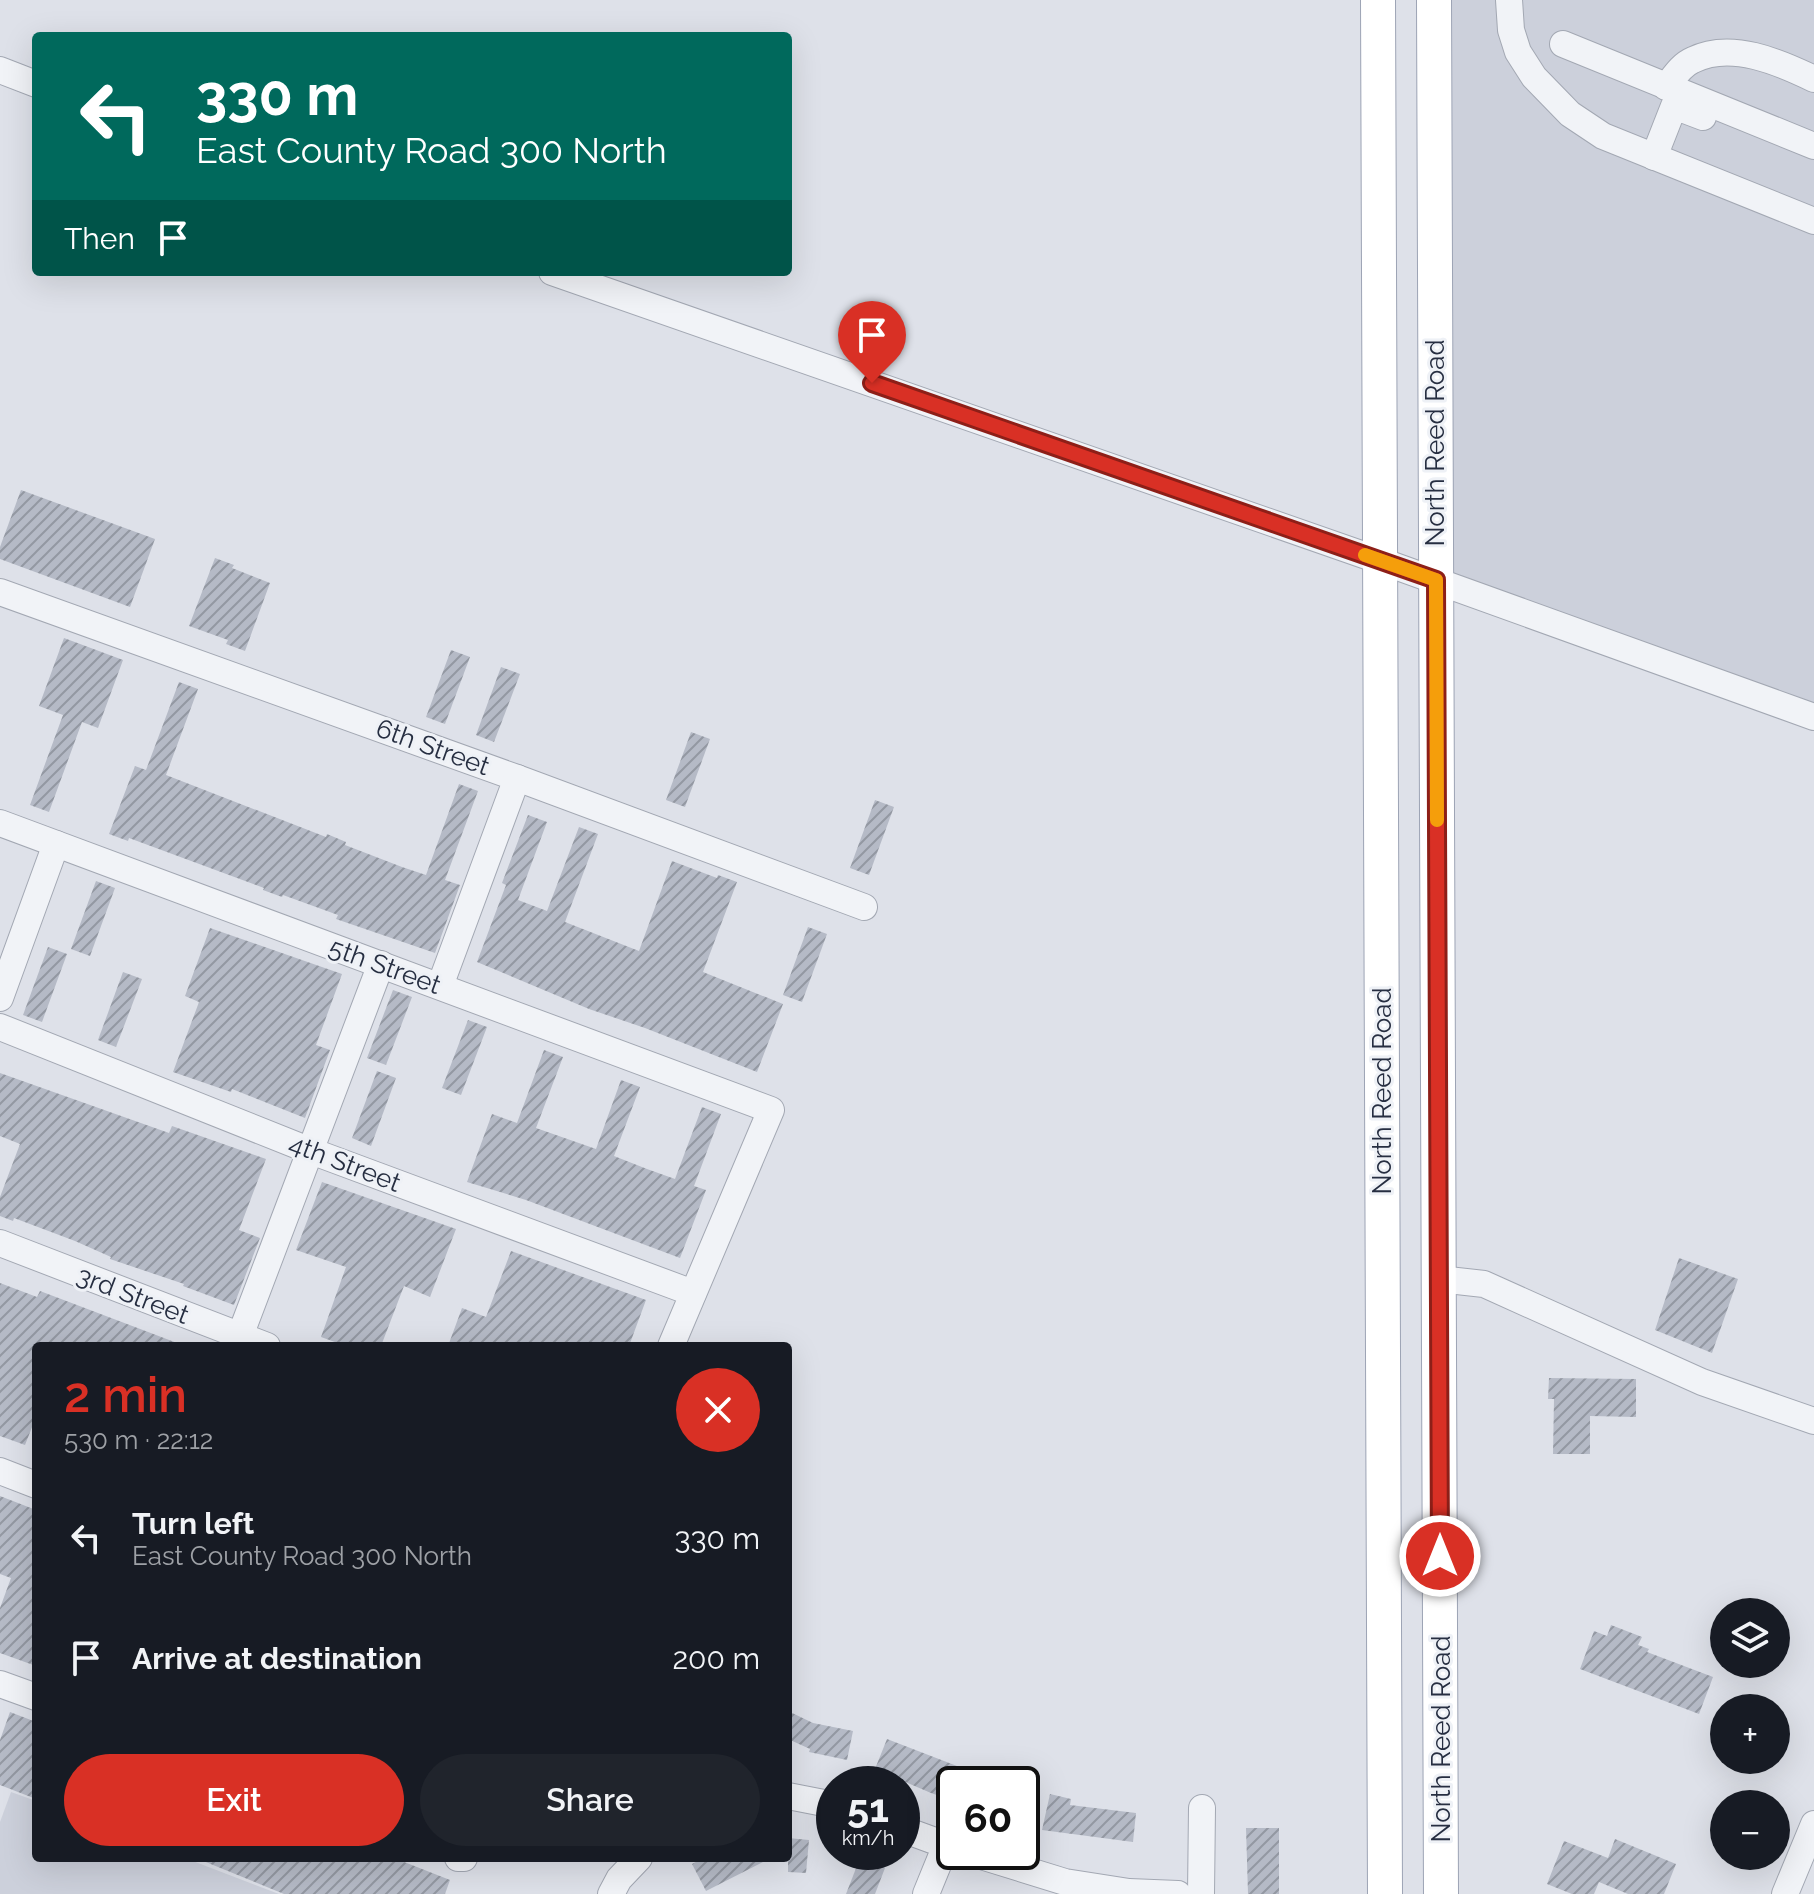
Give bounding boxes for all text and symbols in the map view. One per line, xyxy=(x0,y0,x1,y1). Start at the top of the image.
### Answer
text: 330 m xyxy=(196,62,358,128)
icon: left xyxy=(64,64,168,168)
text: East County Road 300 North xyxy=(196,129,667,171)
icon: arrive xyxy=(151,216,195,260)
text: Then xyxy=(64,221,135,256)
pin xyxy=(838,301,906,383)
icon: arrive xyxy=(850,313,894,357)
street label: North Reed Road xyxy=(1420,339,1450,547)
street label: 6th Street xyxy=(372,713,494,781)
street label: 5th Street xyxy=(325,932,445,1000)
street label: North Reed Road xyxy=(1367,987,1397,1195)
street label: 4th Street xyxy=(285,1128,405,1198)
street label: 3rd Street xyxy=(73,1260,194,1330)
text: 2 min xyxy=(64,1367,187,1423)
button: close xyxy=(676,1368,760,1452)
text: 530 m · 22:12 xyxy=(64,1425,213,1455)
text: Turn left xyxy=(132,1506,254,1541)
position arrow xyxy=(1398,1514,1482,1598)
icon: left xyxy=(64,1516,108,1560)
text: 330 m xyxy=(674,1521,760,1556)
text: East County Road 300 North xyxy=(132,1541,472,1571)
map controls xyxy=(1710,1598,1790,1870)
button: layers xyxy=(1710,1598,1790,1678)
street label: North Reed Road xyxy=(1426,1635,1456,1843)
icon: arrive xyxy=(64,1636,108,1680)
text: Arrive at destination xyxy=(132,1641,422,1676)
text: 200 m xyxy=(672,1641,760,1676)
button: + xyxy=(1710,1694,1790,1774)
button: Exit xyxy=(64,1754,404,1846)
button: Share xyxy=(420,1754,760,1846)
speed limit sign: 60 xyxy=(936,1766,1040,1870)
text: 51 xyxy=(847,1784,889,1831)
button: − xyxy=(1710,1790,1790,1870)
text: km/h xyxy=(842,1826,894,1850)

